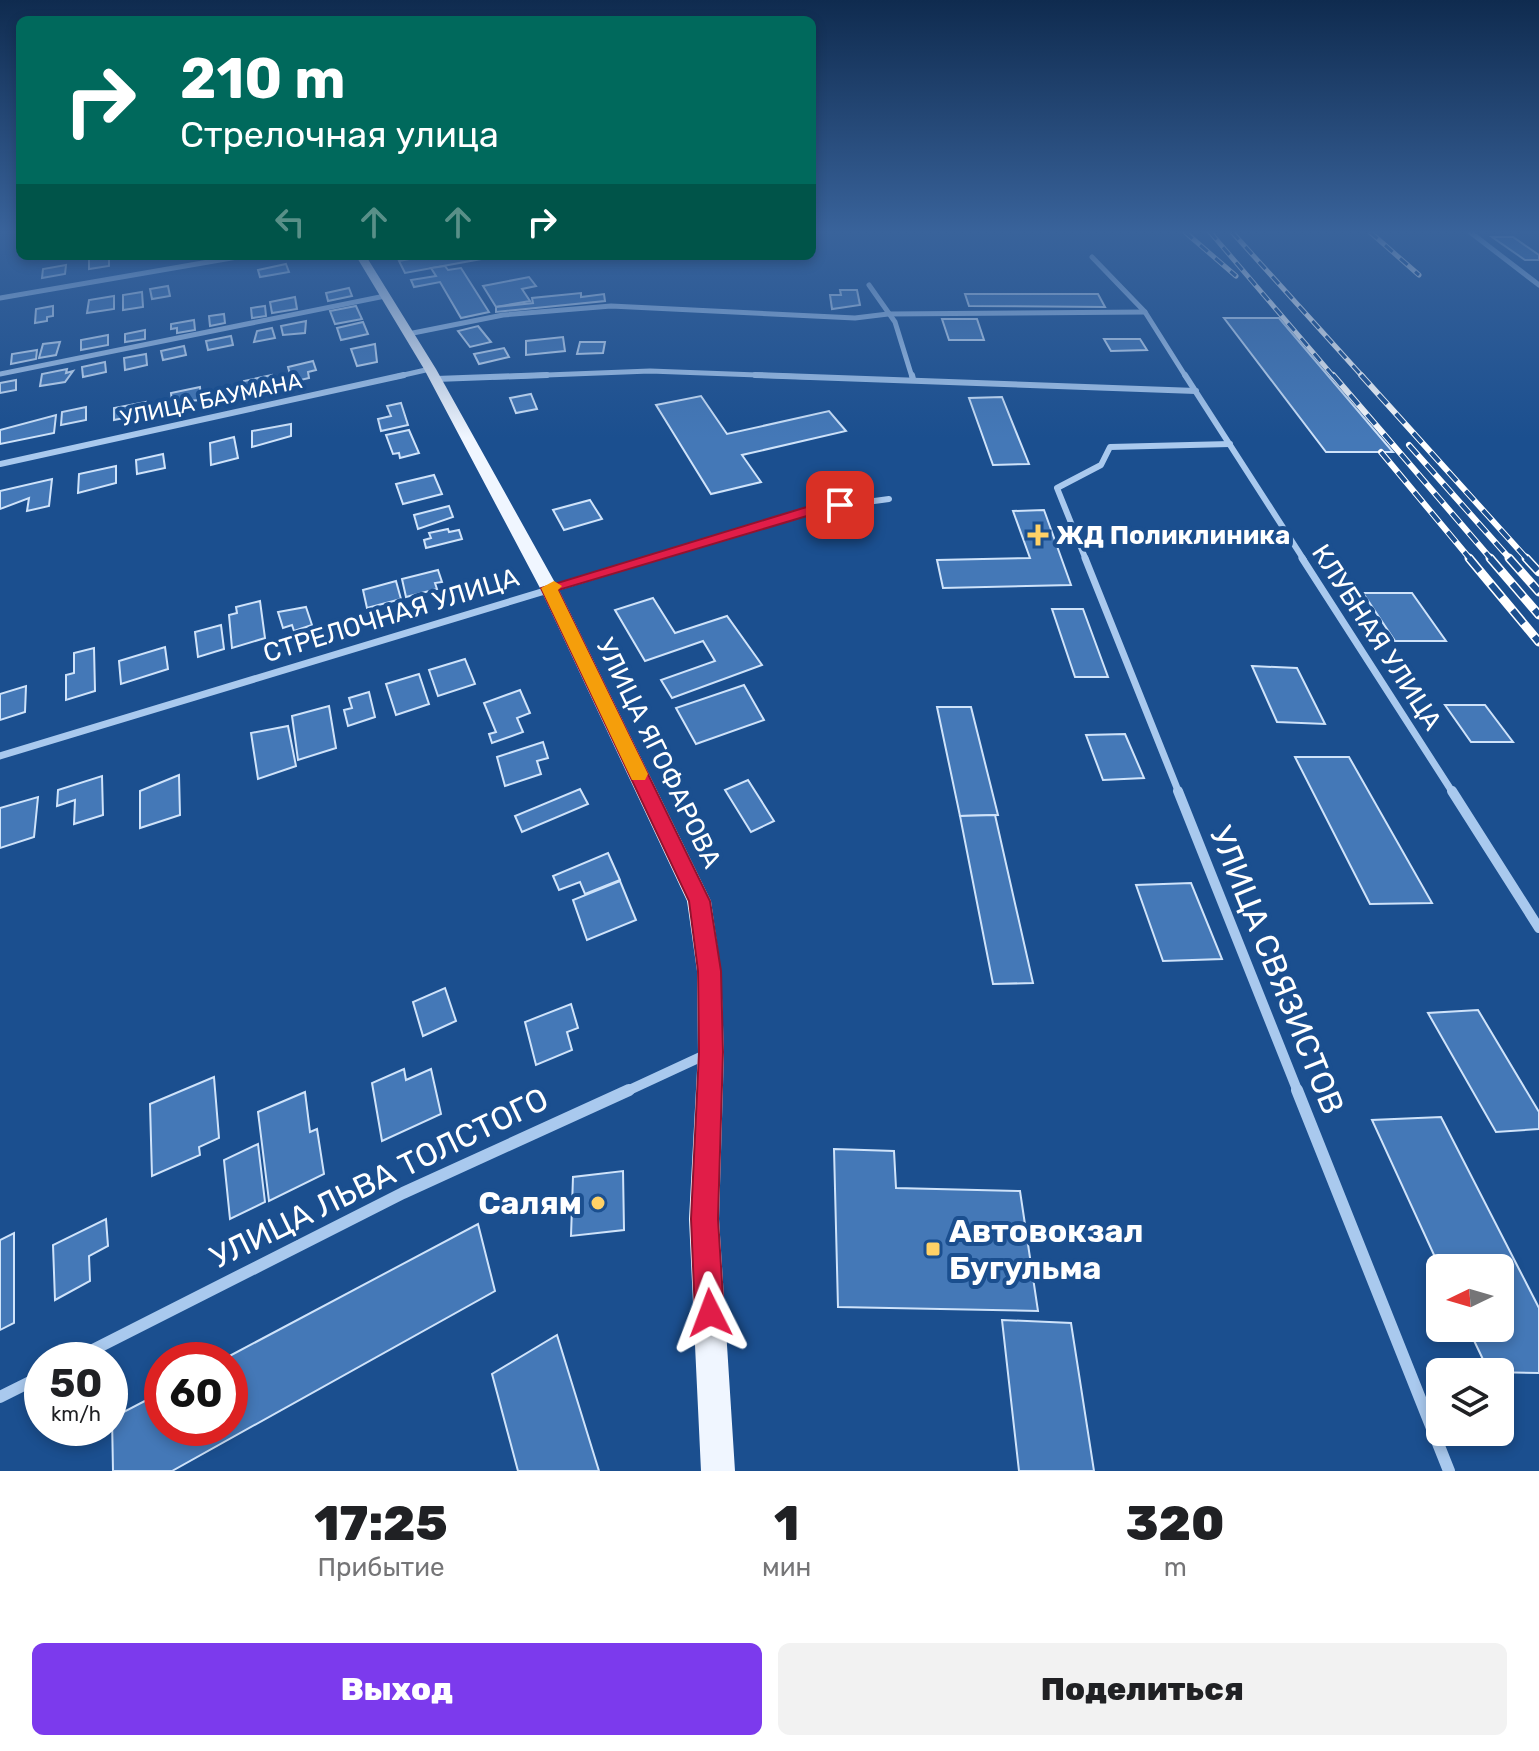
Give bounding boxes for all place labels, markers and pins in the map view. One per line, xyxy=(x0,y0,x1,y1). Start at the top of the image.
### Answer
pin xyxy=(806,471,874,539)
place label: ЖД Поликлиника xyxy=(1056,520,1290,551)
marker: ЖД Поликлиника xyxy=(1027,524,1049,546)
place label: Салям xyxy=(478,1184,582,1222)
marker: Салям xyxy=(589,1194,607,1212)
place label: Автовокзал Бугульма xyxy=(949,1212,1143,1287)
marker: Автовокзал Бугульма xyxy=(924,1240,942,1258)

